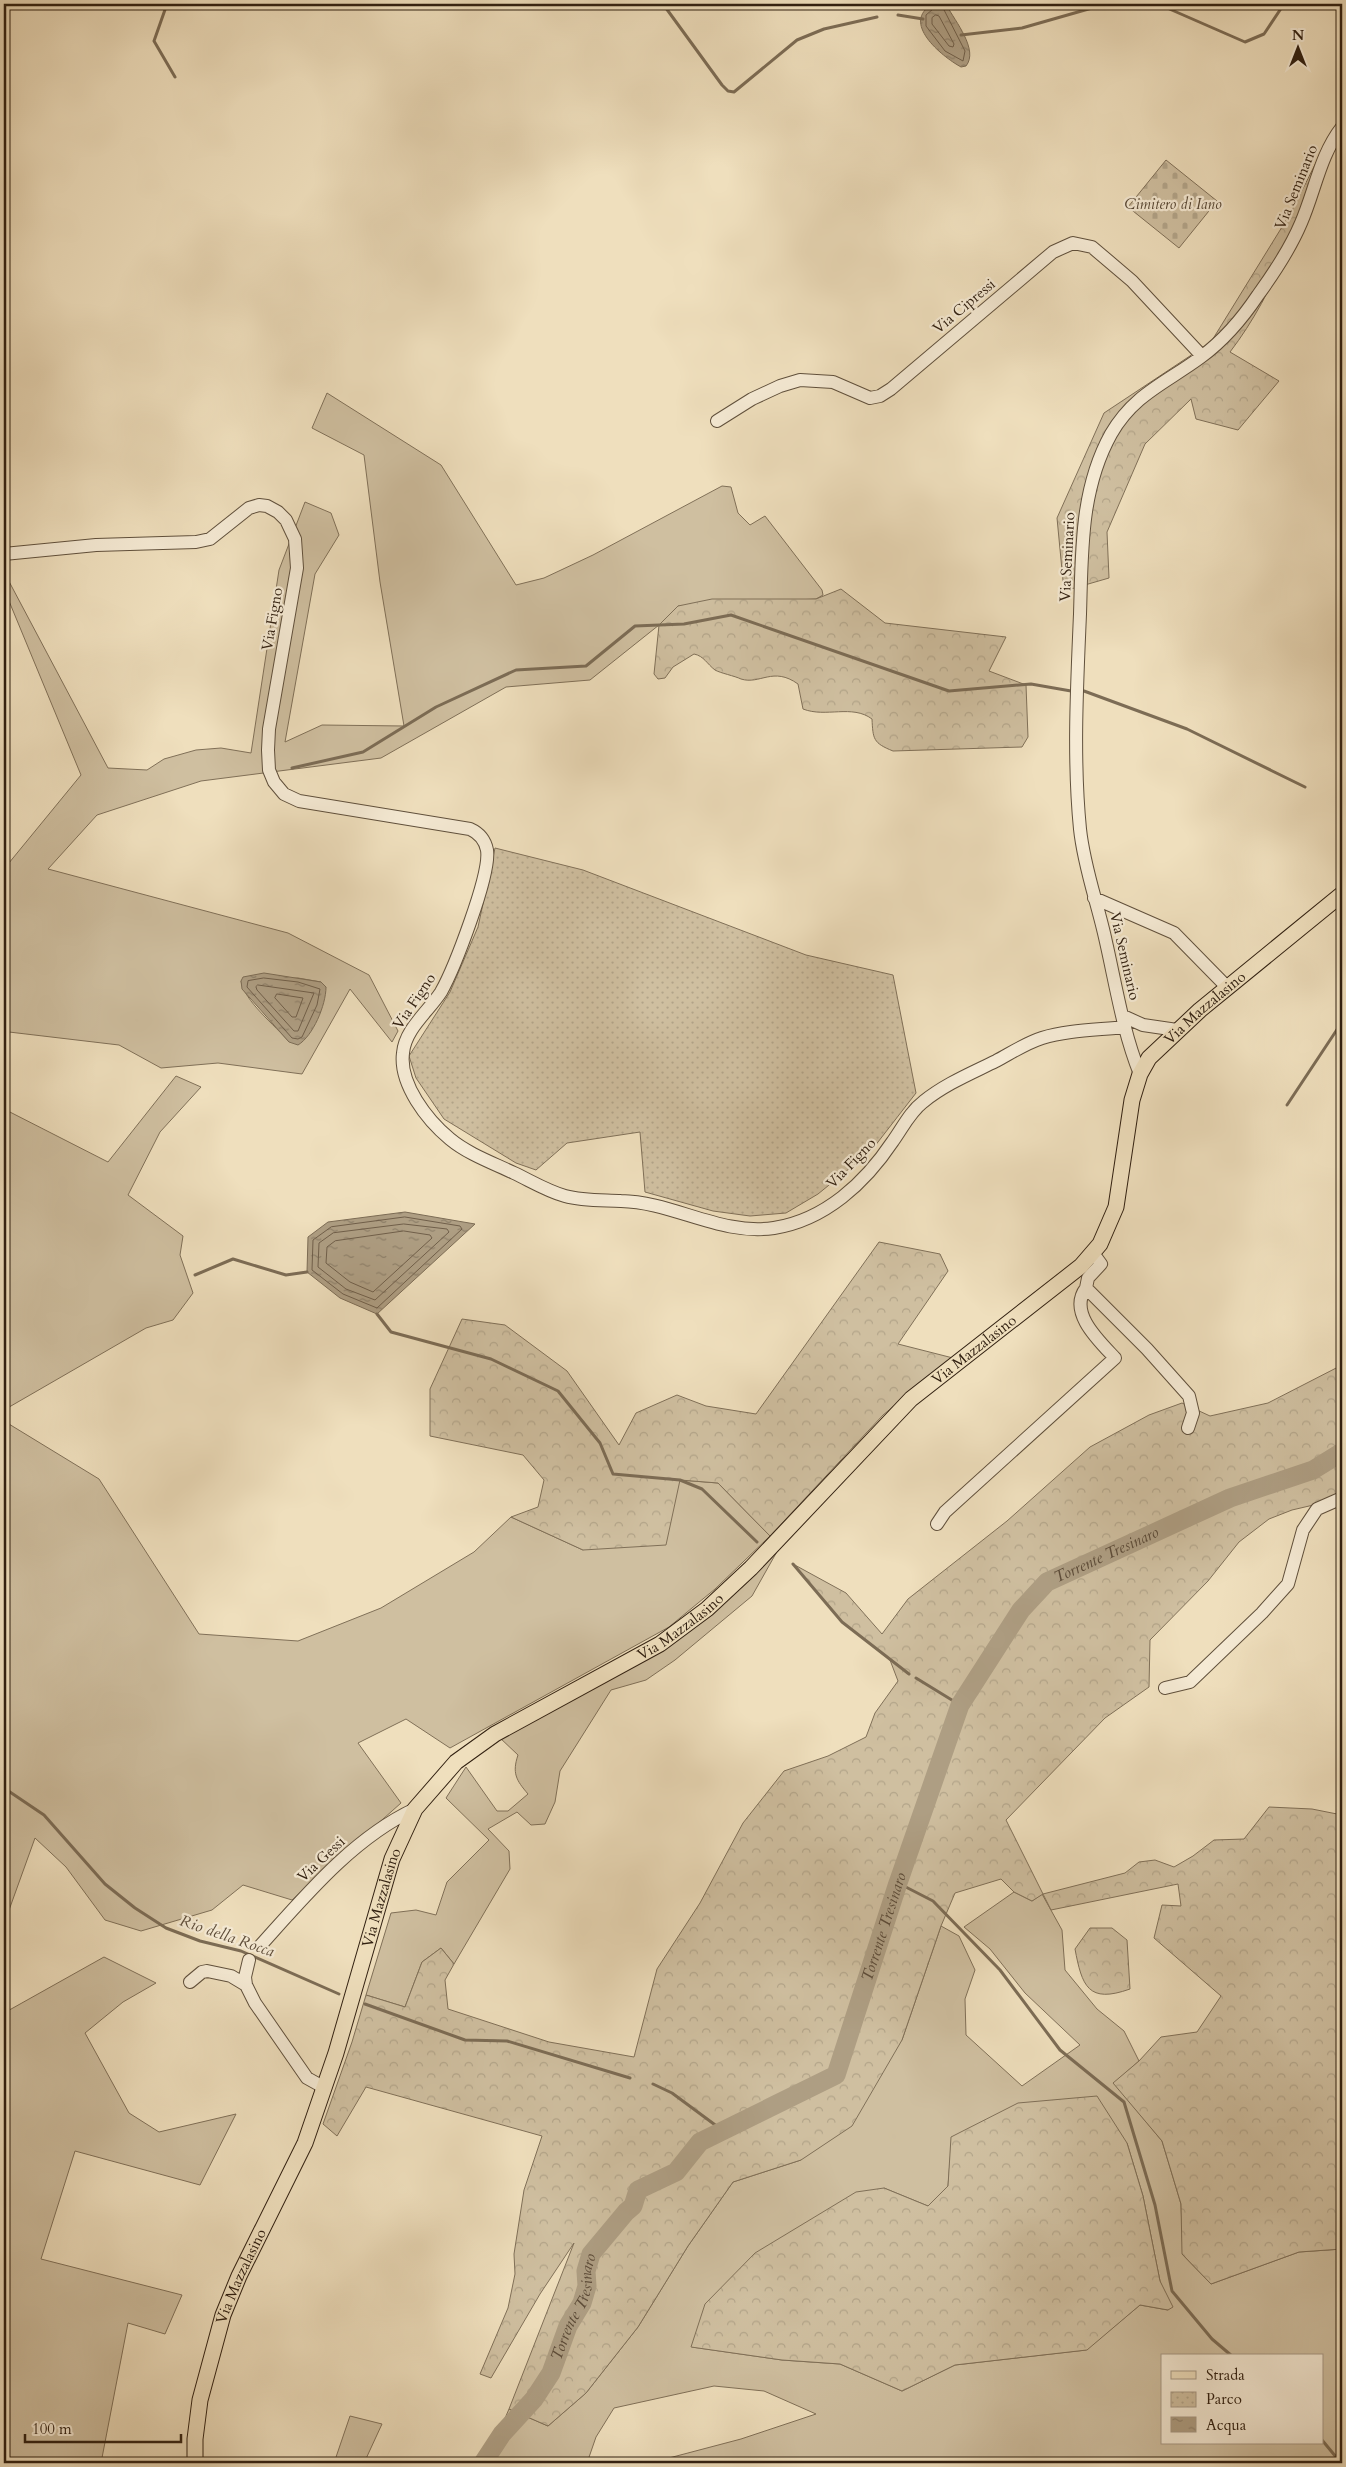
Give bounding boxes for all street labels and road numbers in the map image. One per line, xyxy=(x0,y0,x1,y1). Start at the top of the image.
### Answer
street label: Via Seminario xyxy=(1270,142,1322,232)
street label: Via Cipressi xyxy=(928,274,1000,338)
street label: Via Seminario xyxy=(1055,512,1079,602)
street label: Via Figno xyxy=(257,586,287,652)
street label: Via Seminario xyxy=(1105,910,1145,1002)
street label: Via Mazzalasino xyxy=(1160,967,1250,1049)
street label: Via Figno xyxy=(388,969,440,1033)
street label: Via Figno xyxy=(822,1133,880,1193)
street label: Via Mazzalasino xyxy=(928,1310,1021,1389)
street label: Via Mazzalasino xyxy=(634,1589,728,1665)
street label: Via Gessi xyxy=(293,1832,349,1886)
street label: Via Mazzalasino xyxy=(357,1845,406,1950)
street label: Via Mazzalasino xyxy=(211,2225,271,2326)

